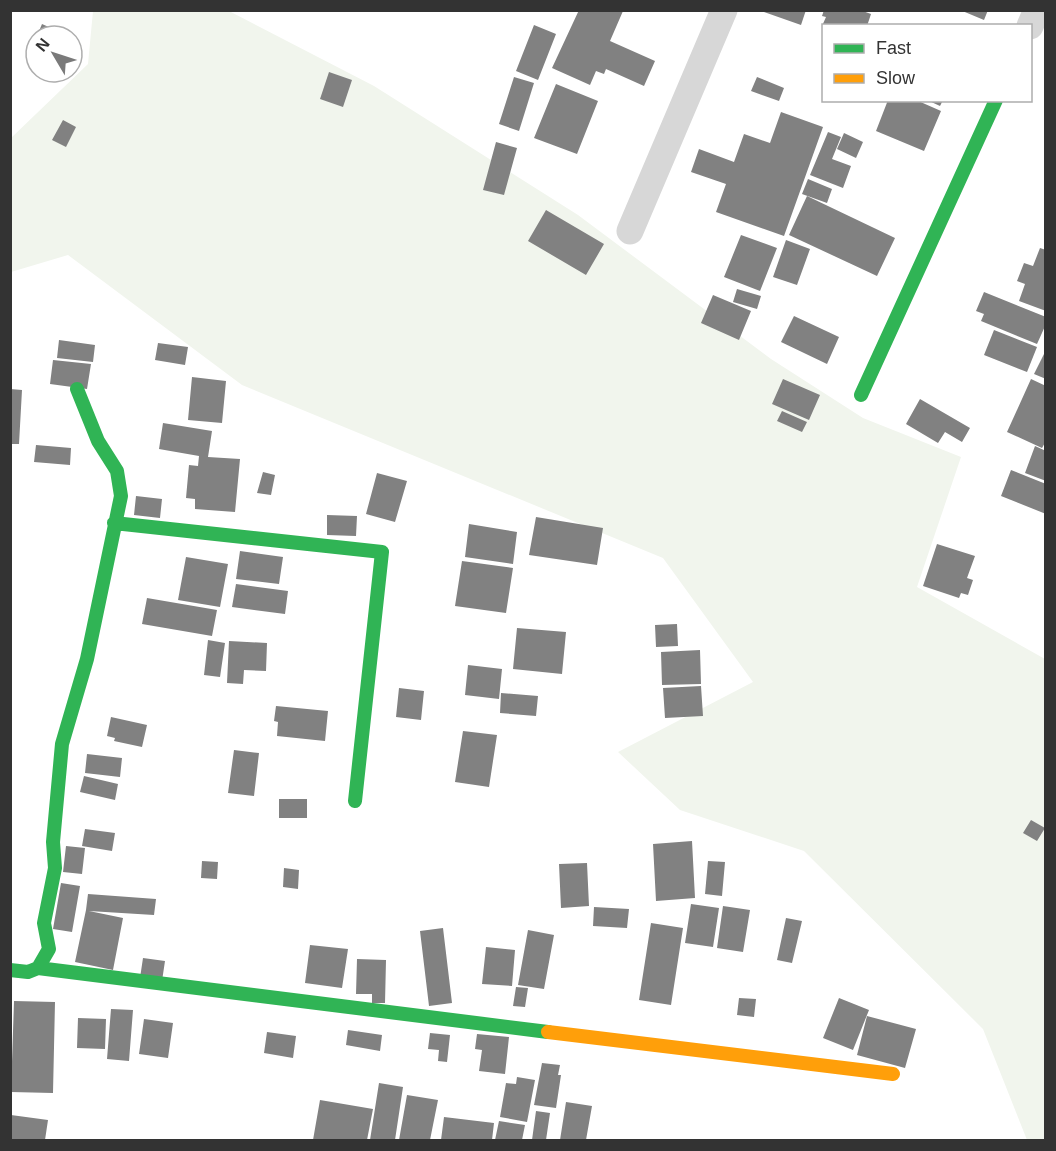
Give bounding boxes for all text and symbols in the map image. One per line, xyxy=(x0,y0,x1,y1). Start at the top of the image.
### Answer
north arrow xyxy=(24,24,84,84)
legend xyxy=(822,24,1032,102)
text: N xyxy=(32,35,53,55)
text: Fast xyxy=(876,38,911,58)
text: Slow xyxy=(876,68,916,88)

